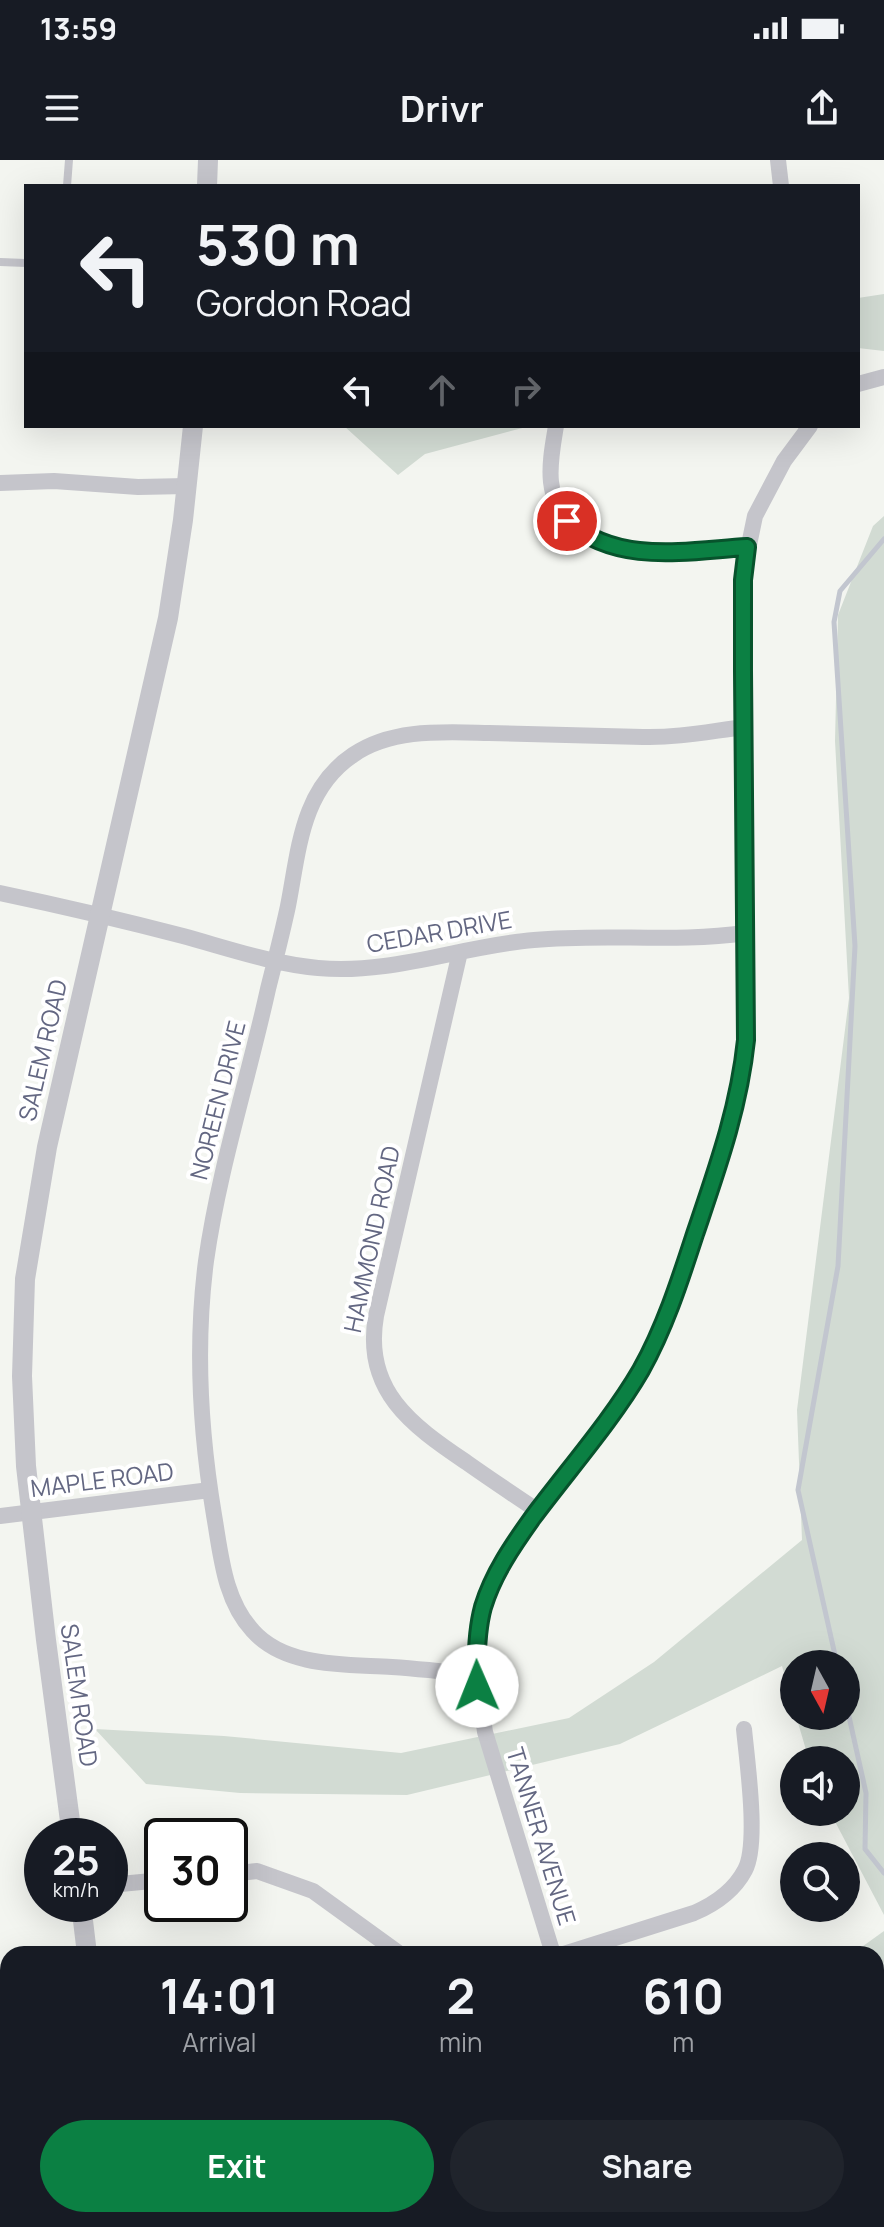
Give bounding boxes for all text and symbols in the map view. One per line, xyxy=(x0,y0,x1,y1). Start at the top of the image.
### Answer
text: 13:59 xyxy=(40,8,117,49)
text: Drivr xyxy=(400,84,484,133)
icon: menu xyxy=(40,86,84,130)
icon: share xyxy=(800,86,844,130)
text: 530 m xyxy=(196,205,360,282)
icon: left xyxy=(64,216,168,320)
text: Gordon Road xyxy=(196,278,412,327)
icon: left xyxy=(336,368,380,412)
icon: ahead xyxy=(420,368,464,412)
icon: right xyxy=(504,368,548,412)
pin xyxy=(533,487,601,555)
icon: arrive xyxy=(545,499,589,543)
street label: CEDAR DRIVE xyxy=(364,902,514,960)
street label: SALEM ROAD xyxy=(10,976,74,1124)
street label: NOREEN DRIVE xyxy=(181,1017,253,1183)
street label: HAMMOND ROAD xyxy=(335,1143,407,1335)
street label: MAPLE ROAD xyxy=(29,1454,175,1504)
street label: SALEM ROAD xyxy=(54,1621,106,1769)
position arrow xyxy=(435,1644,519,1728)
north arrow xyxy=(780,1650,860,1730)
map controls xyxy=(780,1650,860,1922)
street label: TANNER AVENUE xyxy=(499,1743,585,1929)
button: sound xyxy=(780,1746,860,1826)
speed limit sign: 30 xyxy=(144,1818,248,1922)
text: 25 xyxy=(52,1832,100,1887)
button: search xyxy=(780,1842,860,1922)
text: km/h xyxy=(53,1876,99,1903)
text: 14:01 xyxy=(160,1963,279,2028)
text: 2 xyxy=(446,1963,475,2028)
text: 610 xyxy=(642,1963,724,2028)
text: Arrival xyxy=(182,2024,257,2060)
text: min xyxy=(439,2024,483,2060)
text: m xyxy=(672,2024,694,2060)
button: Exit xyxy=(40,2120,434,2212)
button: Share xyxy=(450,2120,844,2212)

